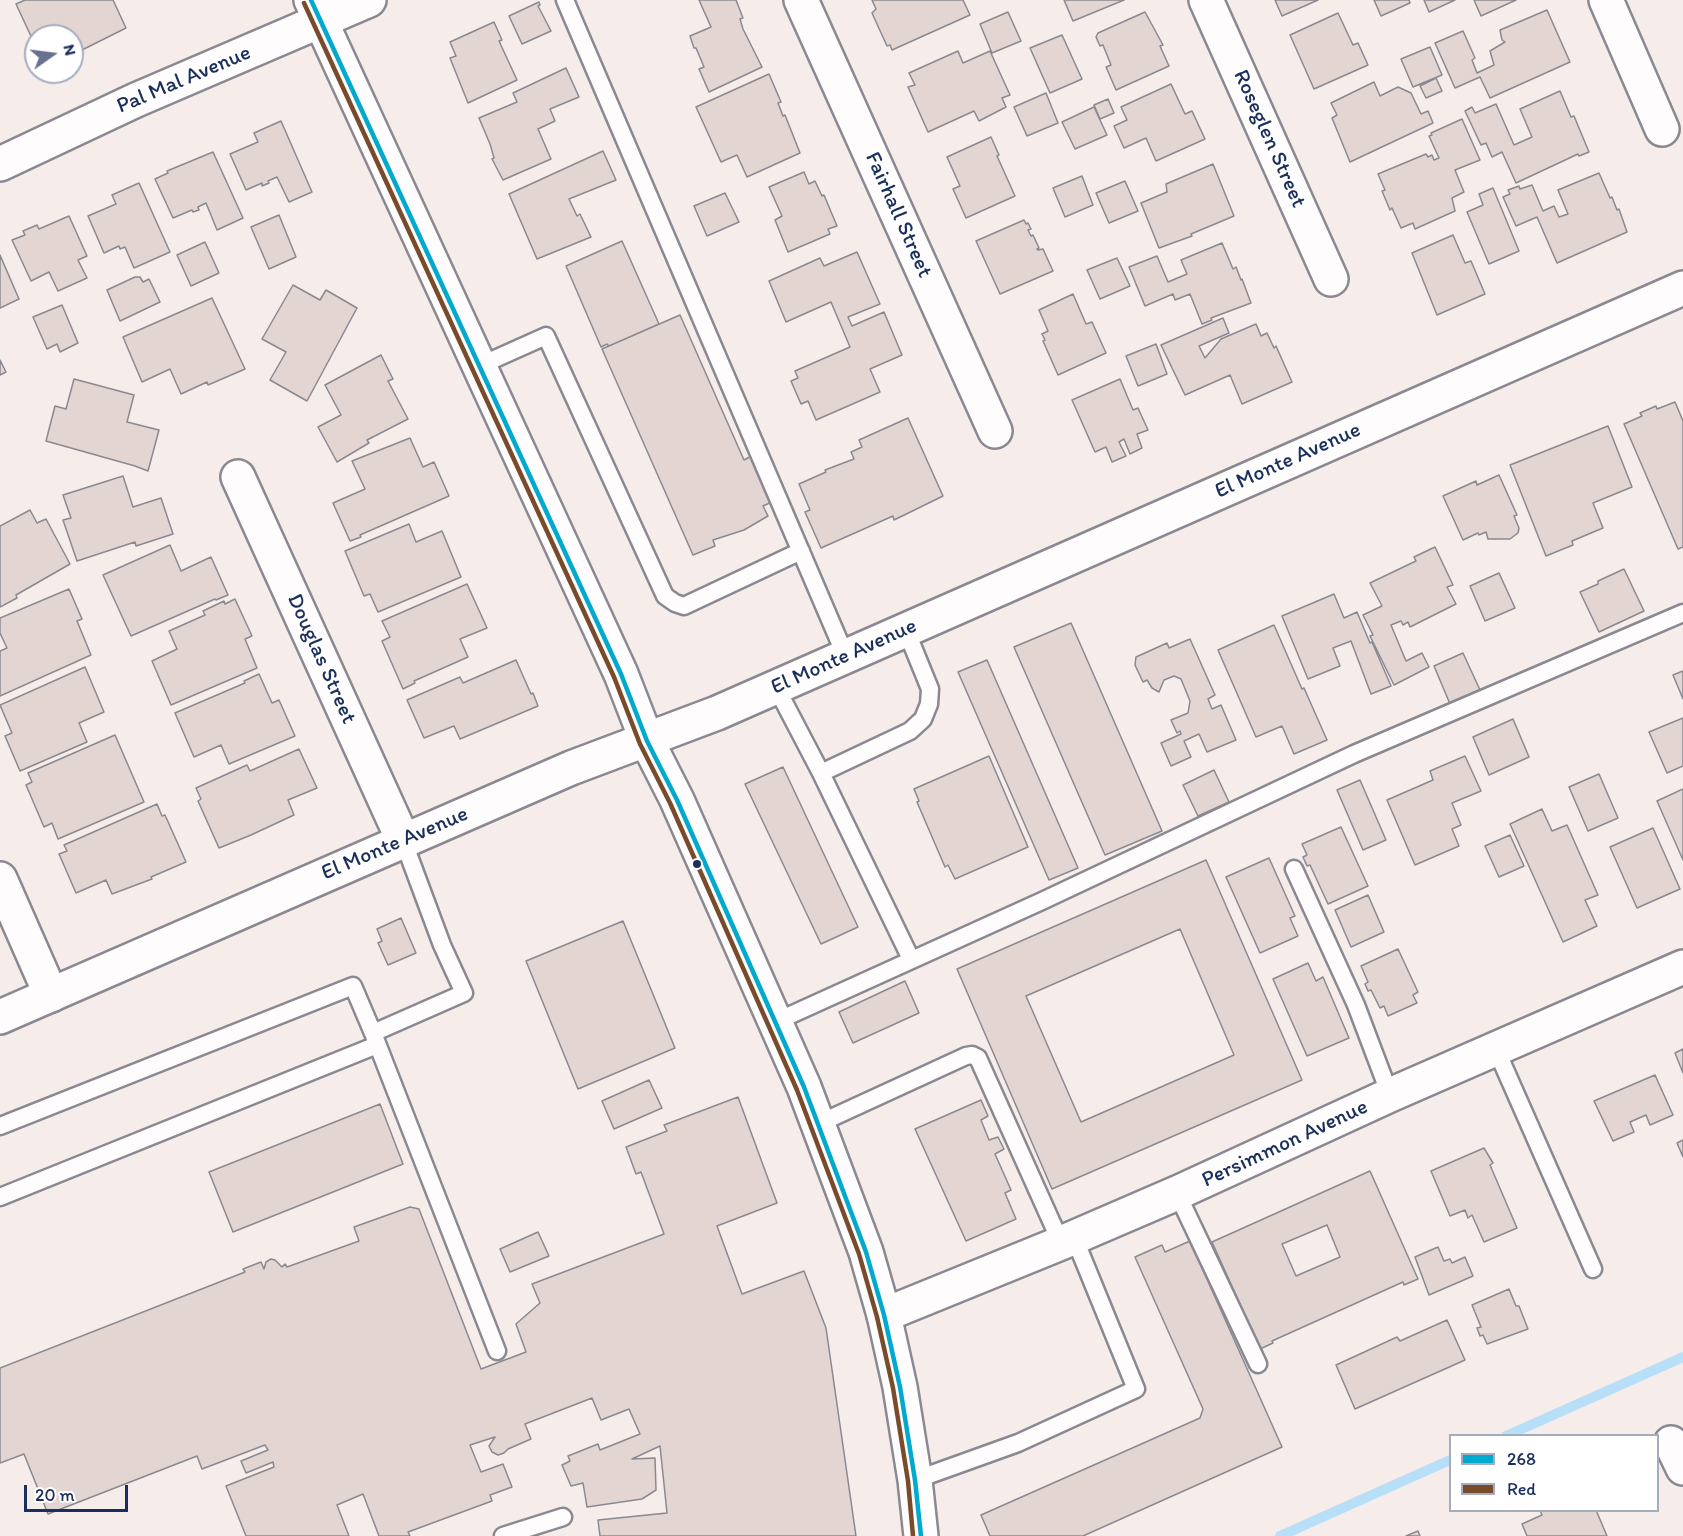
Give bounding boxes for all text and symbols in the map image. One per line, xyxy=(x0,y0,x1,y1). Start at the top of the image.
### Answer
north arrow xyxy=(24,24,84,84)
street label: Pal Mal Avenue xyxy=(113,40,255,120)
text: N xyxy=(59,42,81,58)
street label: Roseglen Street xyxy=(1227,66,1311,212)
street label: Fairhall Street xyxy=(859,148,937,282)
street label: El Monte Avenue xyxy=(1211,417,1365,505)
street label: Douglas Street xyxy=(281,590,361,728)
street label: El Monte Avenue xyxy=(767,613,921,701)
street label: El Monte Avenue xyxy=(318,801,472,887)
unlabelled marker xyxy=(691,858,703,870)
street label: Persimmon Avenue xyxy=(1198,1094,1372,1194)
legend xyxy=(1449,1434,1659,1512)
text: 268 xyxy=(1507,1448,1536,1470)
scale bar xyxy=(27,1473,130,1511)
text: Red xyxy=(1507,1478,1536,1500)
text: 20 m xyxy=(35,1484,75,1506)

